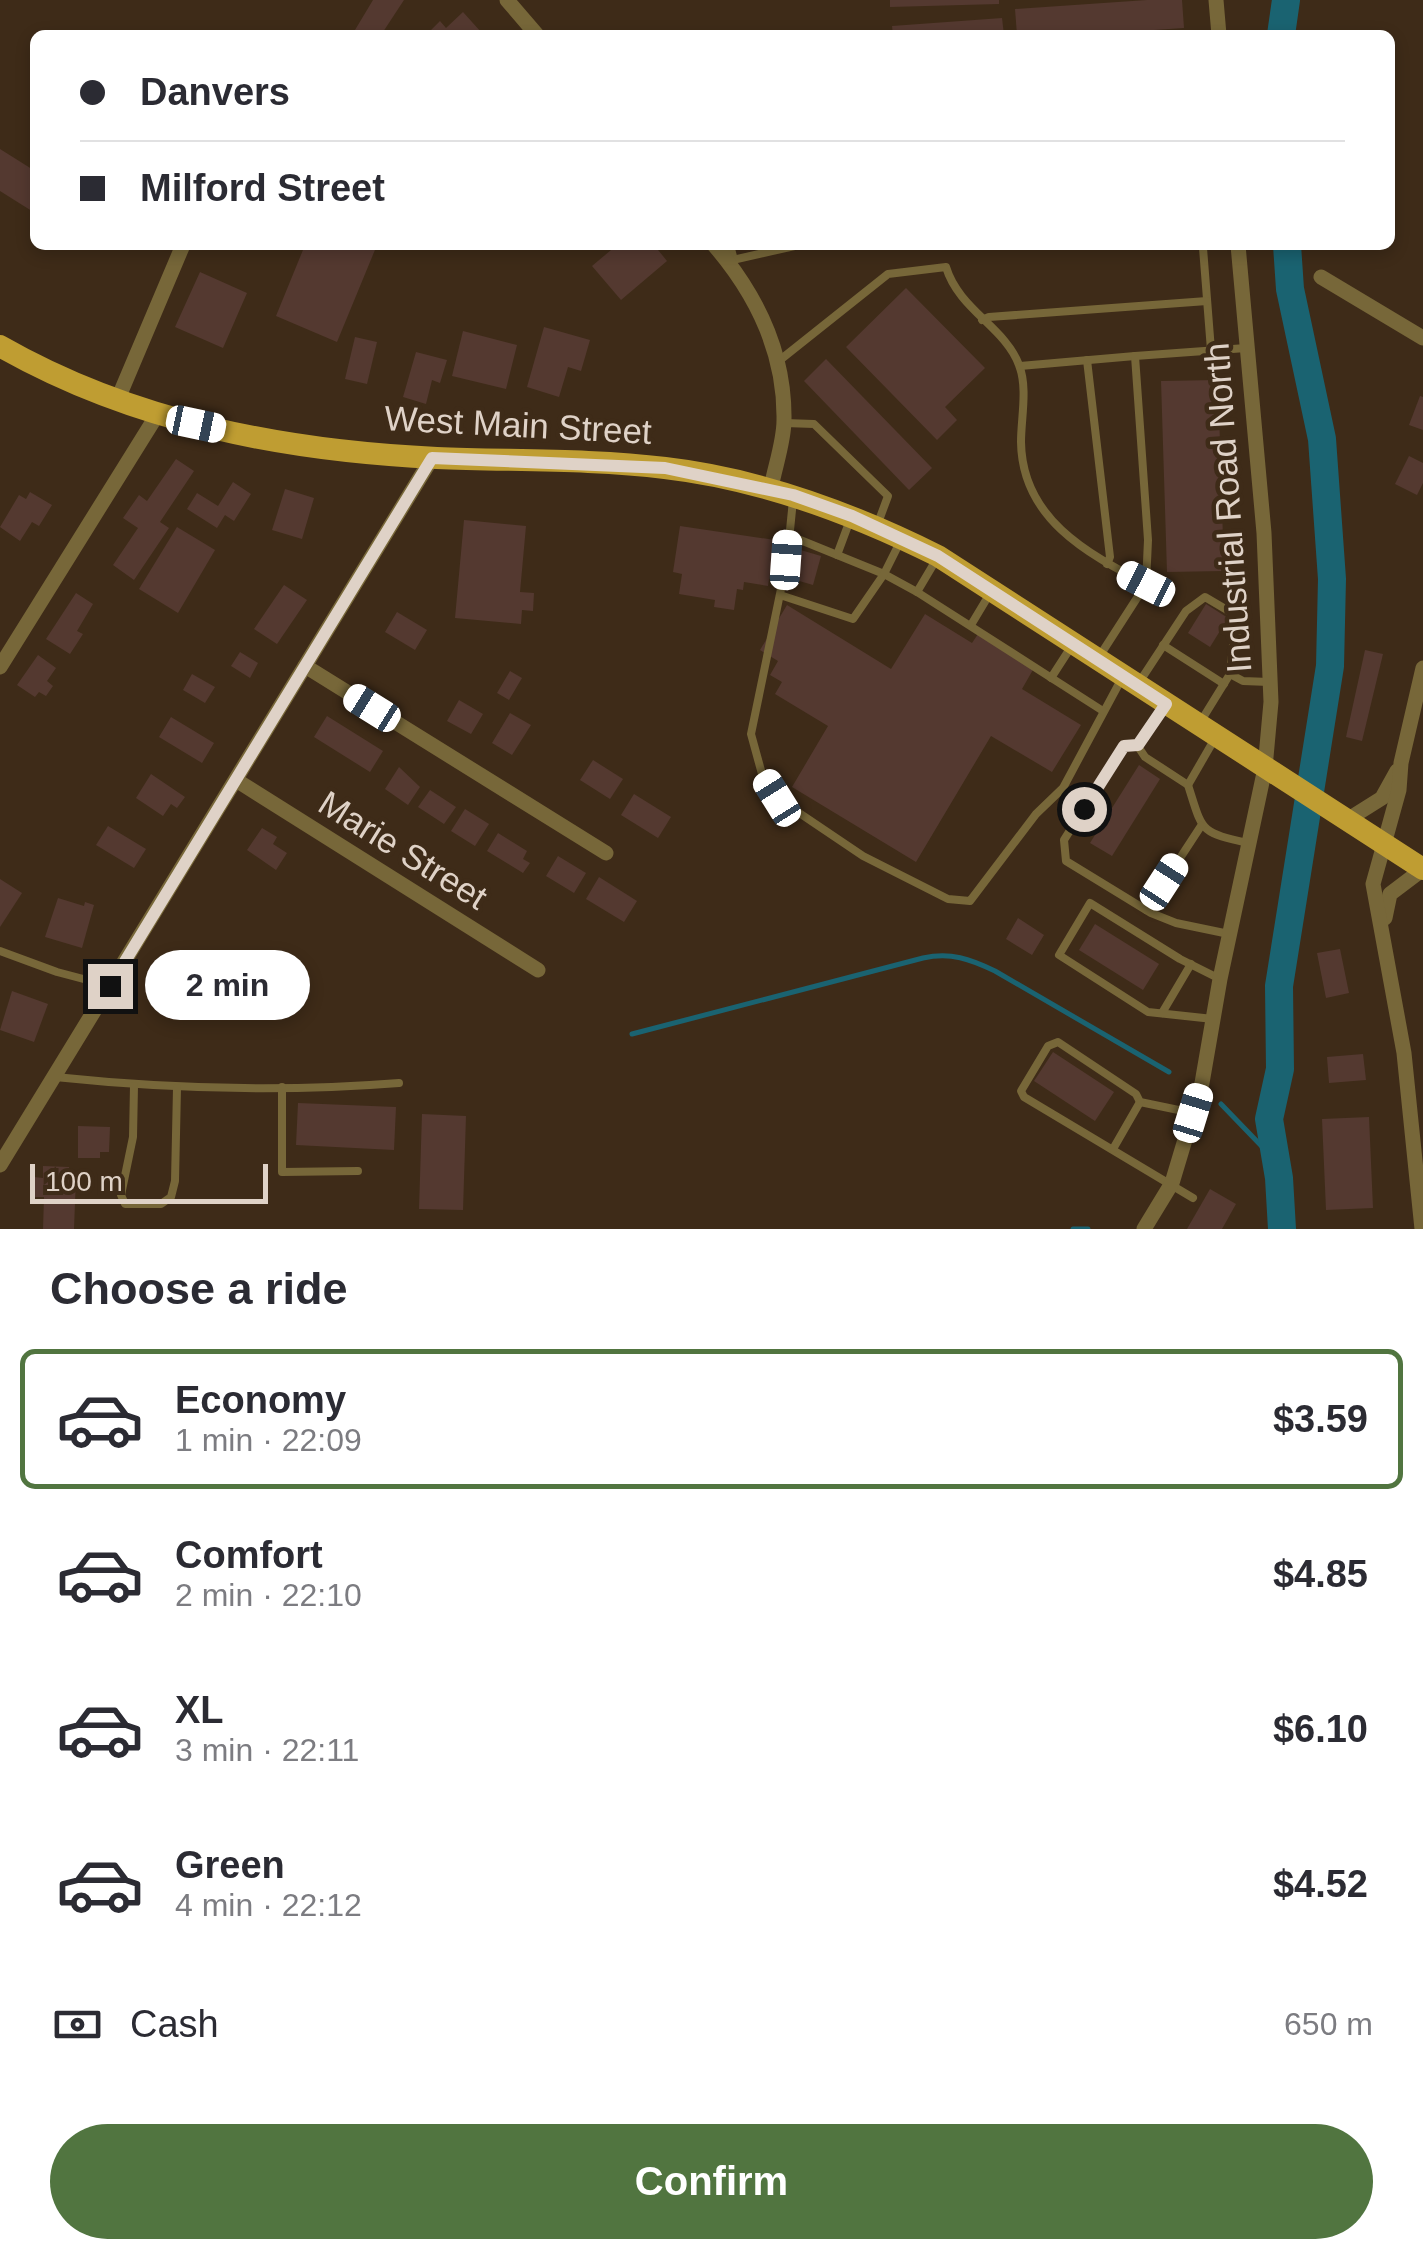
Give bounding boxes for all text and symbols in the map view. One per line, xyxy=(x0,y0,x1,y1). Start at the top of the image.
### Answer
text: Danvers xyxy=(140,71,290,113)
text: Milford Street xyxy=(140,167,385,209)
street label: Industrial Road North xyxy=(1197,342,1258,674)
street label: West Main Street xyxy=(383,398,653,451)
car xyxy=(164,403,228,445)
car xyxy=(769,529,803,591)
car xyxy=(1112,557,1180,611)
car xyxy=(339,679,405,737)
car xyxy=(748,765,806,831)
street label: Marie Street xyxy=(312,783,495,917)
route start xyxy=(1062,787,1107,832)
car xyxy=(1135,849,1193,915)
callout: 2 min xyxy=(145,951,310,1021)
route end xyxy=(88,964,133,1009)
text: 2 min xyxy=(186,967,269,1003)
car xyxy=(1170,1080,1216,1146)
scale bar xyxy=(30,1159,268,1204)
text: 100 m xyxy=(45,1166,123,1197)
text: Choose a ride xyxy=(50,1263,348,1314)
icon: car xyxy=(55,1374,145,1464)
text: Economy xyxy=(175,1379,346,1421)
text: $3.59 xyxy=(1273,1398,1368,1440)
text: 1 min · 22:09 xyxy=(175,1422,362,1458)
icon: car xyxy=(55,1529,145,1619)
text: Comfort xyxy=(175,1534,323,1576)
text: $4.85 xyxy=(1273,1553,1368,1595)
text: 2 min · 22:10 xyxy=(175,1577,362,1613)
icon: car xyxy=(55,1684,145,1774)
text: XL xyxy=(175,1689,224,1731)
text: $6.10 xyxy=(1273,1708,1368,1750)
text: 3 min · 22:11 xyxy=(175,1732,359,1768)
icon: car xyxy=(55,1839,145,1929)
text: Green xyxy=(175,1844,285,1886)
text: $4.52 xyxy=(1273,1863,1368,1905)
text: 4 min · 22:12 xyxy=(175,1887,362,1923)
icon: cash xyxy=(50,1997,105,2052)
text: Cash xyxy=(130,2003,219,2045)
text: 650 m xyxy=(1284,2006,1373,2042)
button: Confirm xyxy=(50,2124,1373,2239)

